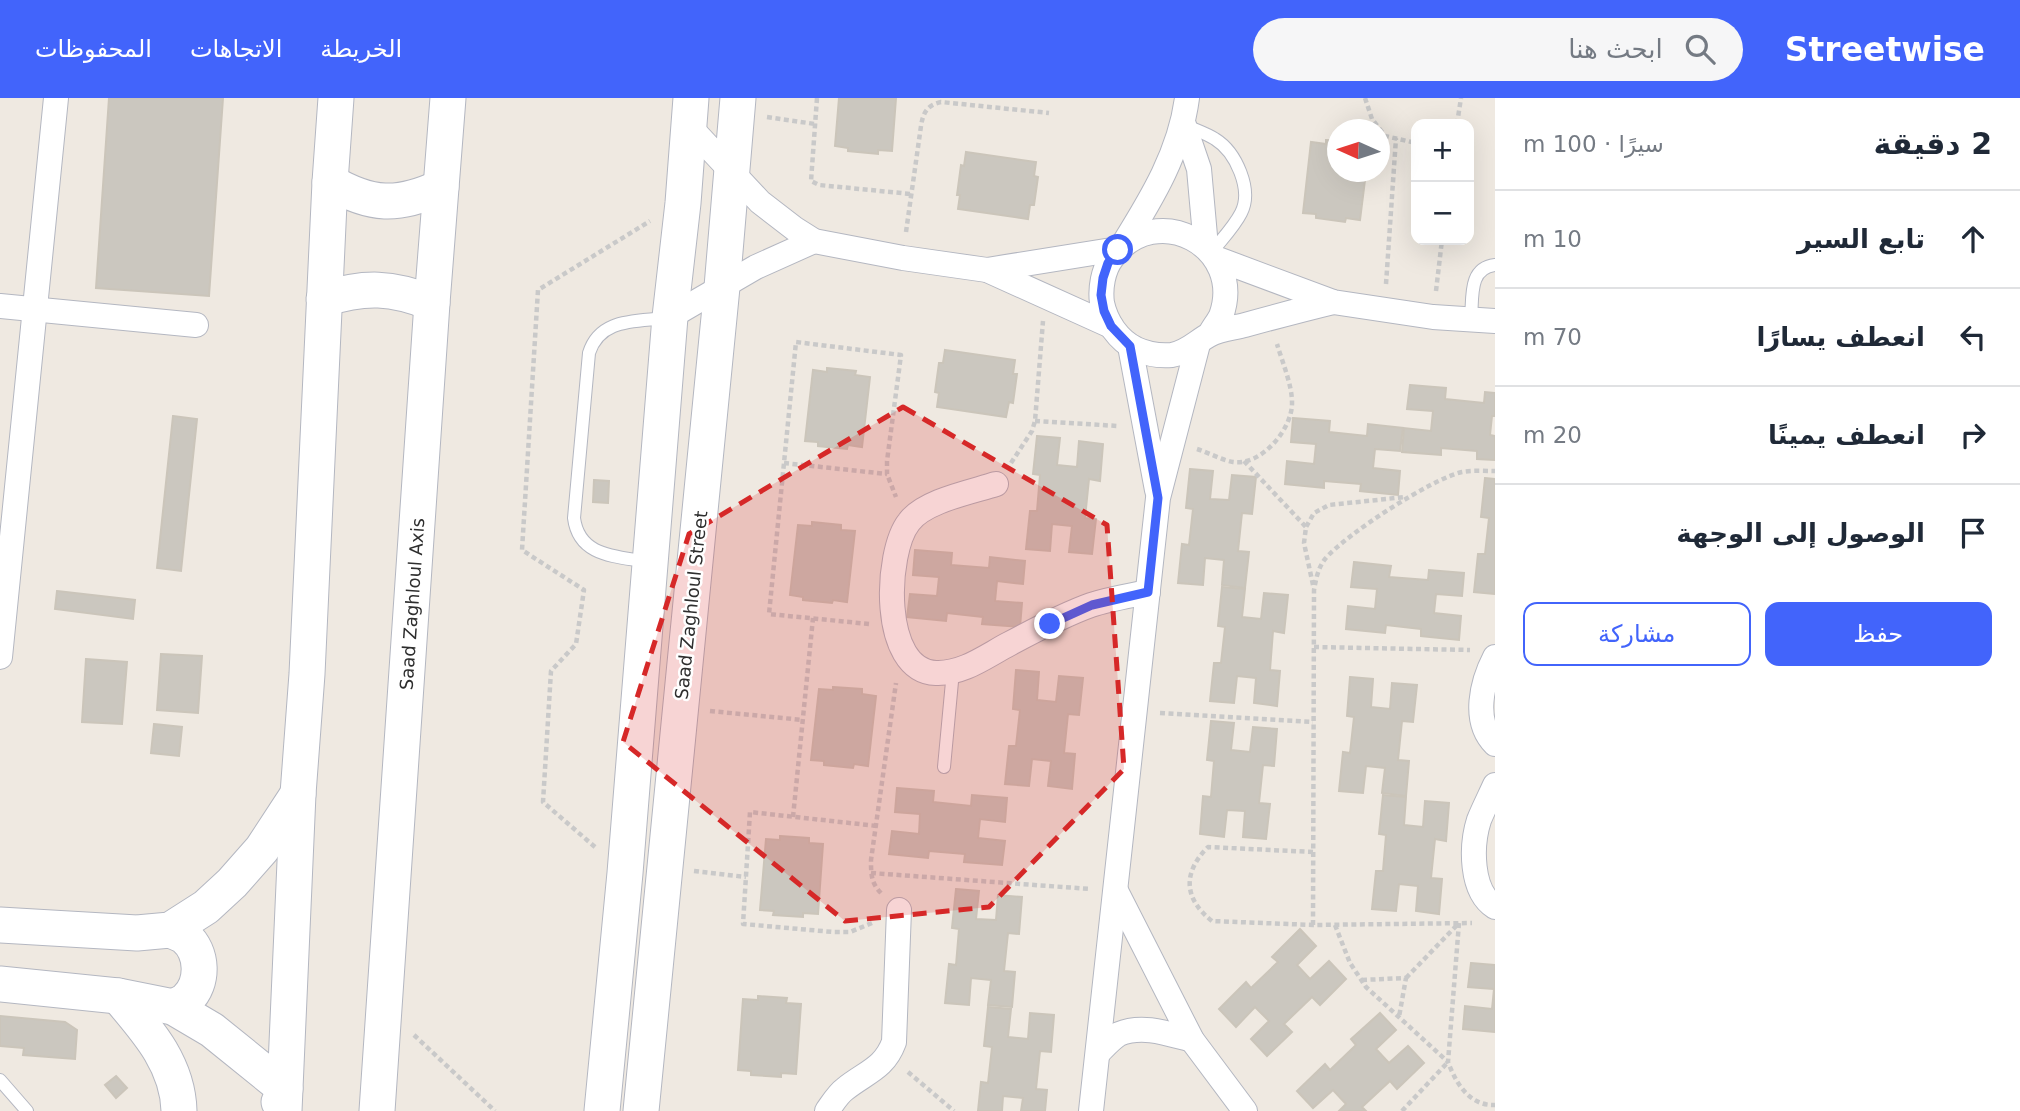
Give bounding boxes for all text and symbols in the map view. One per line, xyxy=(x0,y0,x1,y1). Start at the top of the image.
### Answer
search box xyxy=(1253,18,1743,81)
icon: search xyxy=(1681,30,1719,68)
text: Streetwise xyxy=(1785,30,1985,69)
text: ابحث هنا xyxy=(1568,34,1663,64)
text: المحفوظات xyxy=(35,35,152,63)
text: الاتجاهات xyxy=(190,35,282,63)
text: الخريطة xyxy=(320,35,402,63)
north arrow xyxy=(1327,119,1390,182)
map controls xyxy=(1411,119,1474,245)
button: + xyxy=(1411,119,1474,182)
text: 2 دقيقة xyxy=(1874,126,1992,161)
text: سيرًا · 100 m xyxy=(1523,131,1664,157)
button: − xyxy=(1411,182,1474,245)
icon: ahead xyxy=(1954,220,1992,258)
text: تابع السير xyxy=(1797,224,1925,254)
text: 10 m xyxy=(1523,226,1582,252)
route start xyxy=(1102,234,1133,265)
icon: left xyxy=(1954,318,1992,356)
text: انعطف يسارًا xyxy=(1756,322,1925,352)
text: 70 m xyxy=(1523,324,1582,350)
icon: right xyxy=(1954,416,1992,454)
text: انعطف يمينًا xyxy=(1768,420,1925,450)
text: 20 m xyxy=(1523,422,1582,448)
street label: Saad Zaghloul Street xyxy=(671,510,711,700)
icon: arrive xyxy=(1954,514,1992,552)
street label: Saad Zaghloul Axis xyxy=(396,517,428,691)
text: الوصول إلى الوجهة xyxy=(1676,518,1925,548)
button: مشاركة xyxy=(1523,602,1751,666)
button: حفظ xyxy=(1765,602,1992,666)
route end xyxy=(1034,608,1065,639)

